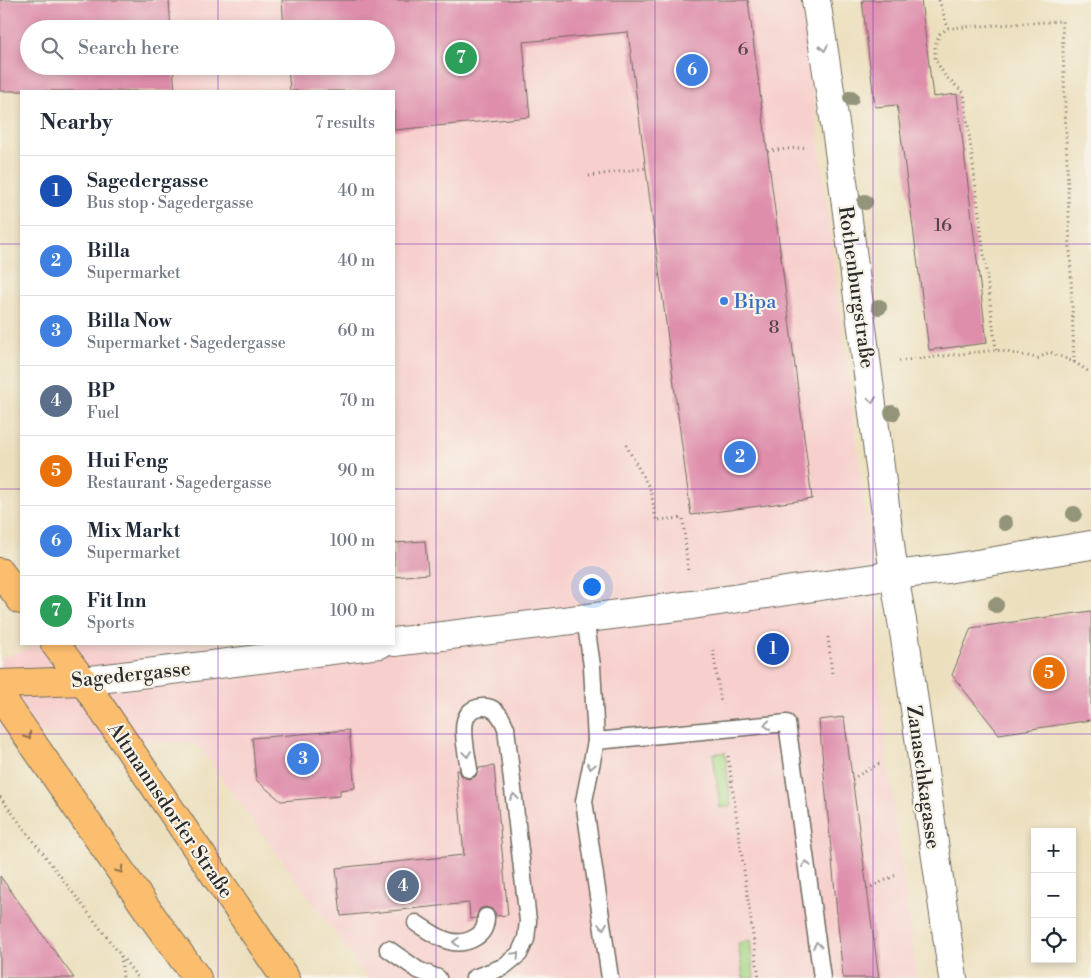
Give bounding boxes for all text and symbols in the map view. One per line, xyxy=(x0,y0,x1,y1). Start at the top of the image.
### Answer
search box xyxy=(20,20,395,75)
icon: search xyxy=(38,34,66,62)
text: Search here xyxy=(78,36,179,60)
house number: 6 xyxy=(738,38,749,61)
pin: 7 xyxy=(445,39,477,77)
one-way arrow xyxy=(818,44,828,53)
pin: 6 xyxy=(676,51,708,89)
text: Nearby xyxy=(40,110,113,136)
text: 7 results xyxy=(315,113,375,133)
text: Sagedergasse xyxy=(87,169,208,193)
text: 1 xyxy=(52,181,60,201)
text: 40 m xyxy=(338,181,375,201)
text: Bus stop · Sagedergasse xyxy=(87,193,254,213)
street label: Rothenburgstraße xyxy=(832,204,879,370)
house number: 16 xyxy=(934,214,952,237)
text: Billa xyxy=(87,239,130,263)
text: 2 xyxy=(51,251,61,271)
text: 40 m xyxy=(338,251,375,271)
text: Supermarket xyxy=(87,263,181,283)
place label: Bipa xyxy=(733,290,777,315)
marker: Bipa xyxy=(718,295,730,307)
text: Billa Now xyxy=(87,309,172,333)
house number: 8 xyxy=(768,316,780,339)
text: 3 xyxy=(51,321,61,341)
text: 60 m xyxy=(337,321,375,341)
text: Supermarket · Sagedergasse xyxy=(87,333,286,353)
text: BP xyxy=(87,379,115,403)
text: 4 xyxy=(51,391,61,411)
text: 70 m xyxy=(339,391,375,411)
one-way arrow xyxy=(866,396,877,404)
text: Fuel xyxy=(87,403,119,423)
pin: 2 xyxy=(724,438,756,476)
text: Hui Feng xyxy=(87,449,168,473)
text: 5 xyxy=(51,461,61,481)
text: 90 m xyxy=(337,461,375,481)
text: Restaurant · Sagedergasse xyxy=(87,473,272,493)
text: Mix Markt xyxy=(87,519,180,543)
text: 6 xyxy=(51,531,61,551)
text: 100 m xyxy=(330,531,375,551)
text: Supermarket xyxy=(87,543,181,563)
your location xyxy=(579,574,605,600)
text: Fit Inn xyxy=(87,589,146,613)
text: 7 xyxy=(51,601,61,621)
text: 100 m xyxy=(330,601,375,621)
text: Sports xyxy=(87,613,134,633)
pin: 1 xyxy=(757,630,789,668)
pin: 5 xyxy=(1033,654,1065,692)
street label: Sagedergasse xyxy=(70,657,192,694)
street label: Zanaschkagasse xyxy=(900,704,945,851)
street label: Altmannsdorfer Straße xyxy=(101,717,238,904)
one-way arrow xyxy=(763,719,771,730)
one-way arrow xyxy=(22,731,31,740)
pin: 3 xyxy=(287,740,319,778)
one-way arrow xyxy=(461,751,472,759)
one-way arrow xyxy=(586,761,596,770)
one-way arrow xyxy=(509,793,520,801)
map controls xyxy=(1031,828,1076,963)
button: + xyxy=(1031,828,1076,873)
one-way arrow xyxy=(802,860,812,868)
one-way arrow xyxy=(114,864,123,874)
pin: 4 xyxy=(387,867,419,905)
button: − xyxy=(1031,873,1076,918)
button: locate xyxy=(1031,918,1076,963)
one-way arrow xyxy=(597,922,607,931)
one-way arrow xyxy=(452,937,460,947)
one-way arrow xyxy=(813,941,823,949)
one-way arrow xyxy=(510,952,519,961)

